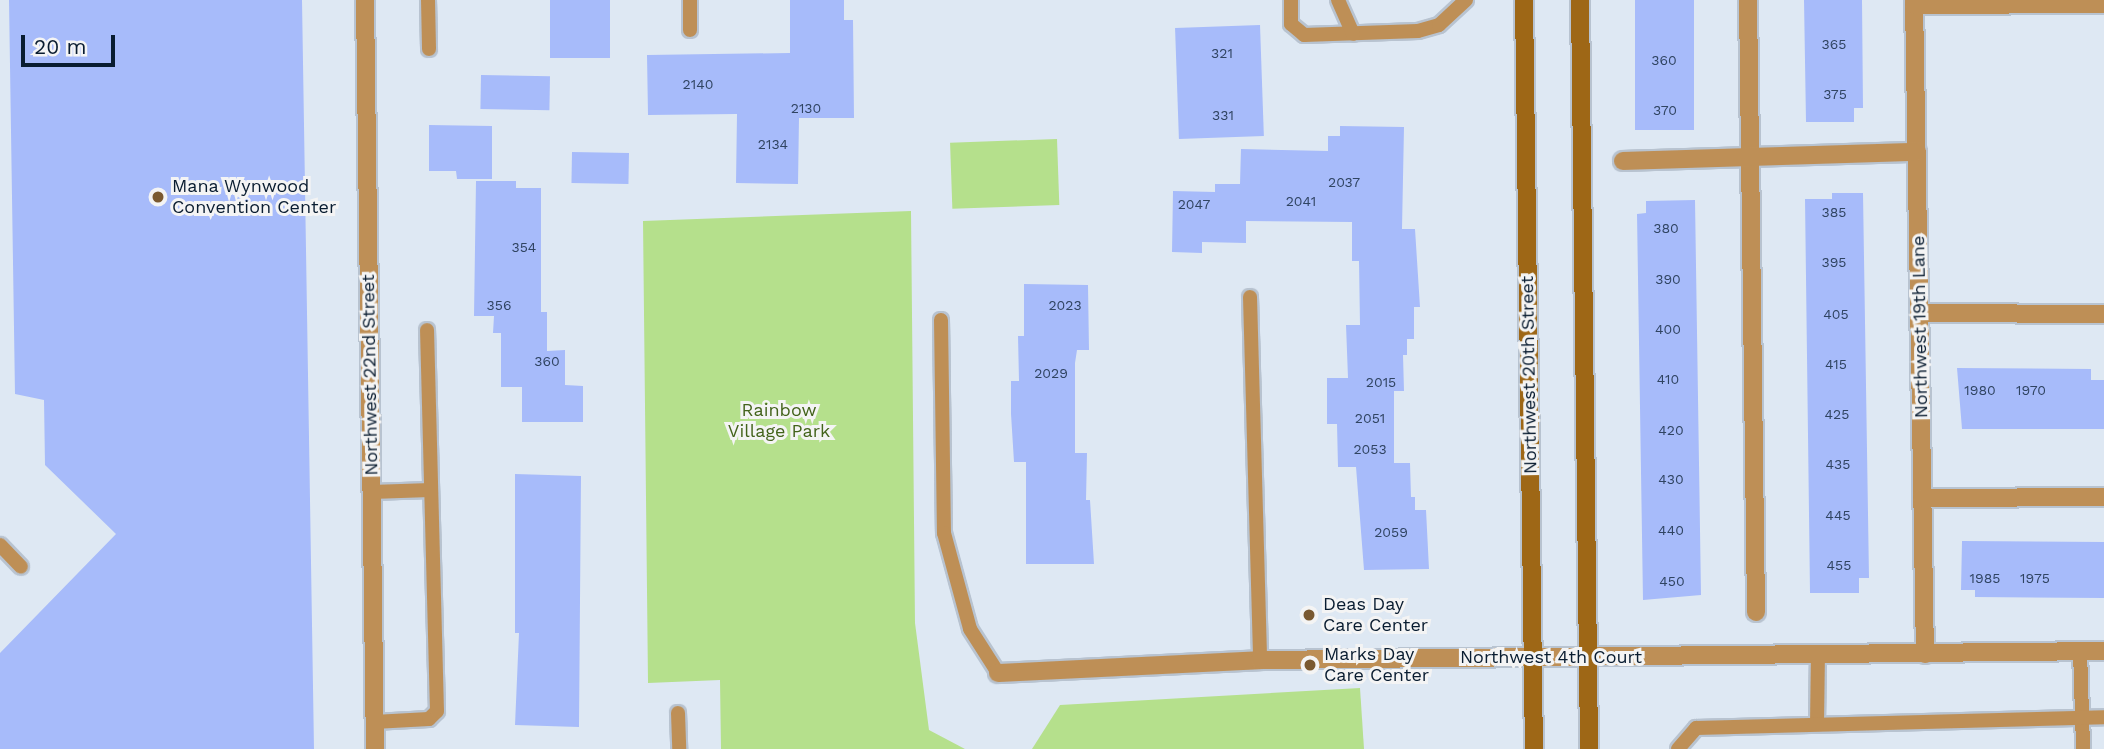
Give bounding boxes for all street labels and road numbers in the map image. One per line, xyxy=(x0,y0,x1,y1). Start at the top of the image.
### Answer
street label: Northwest 19th Lane xyxy=(1908,235,1932,419)
street label: Northwest 22nd Street xyxy=(357,274,383,476)
street label: Northwest 20th Street xyxy=(1516,276,1542,474)
street label: Northwest 4th Court xyxy=(1460,646,1642,668)

